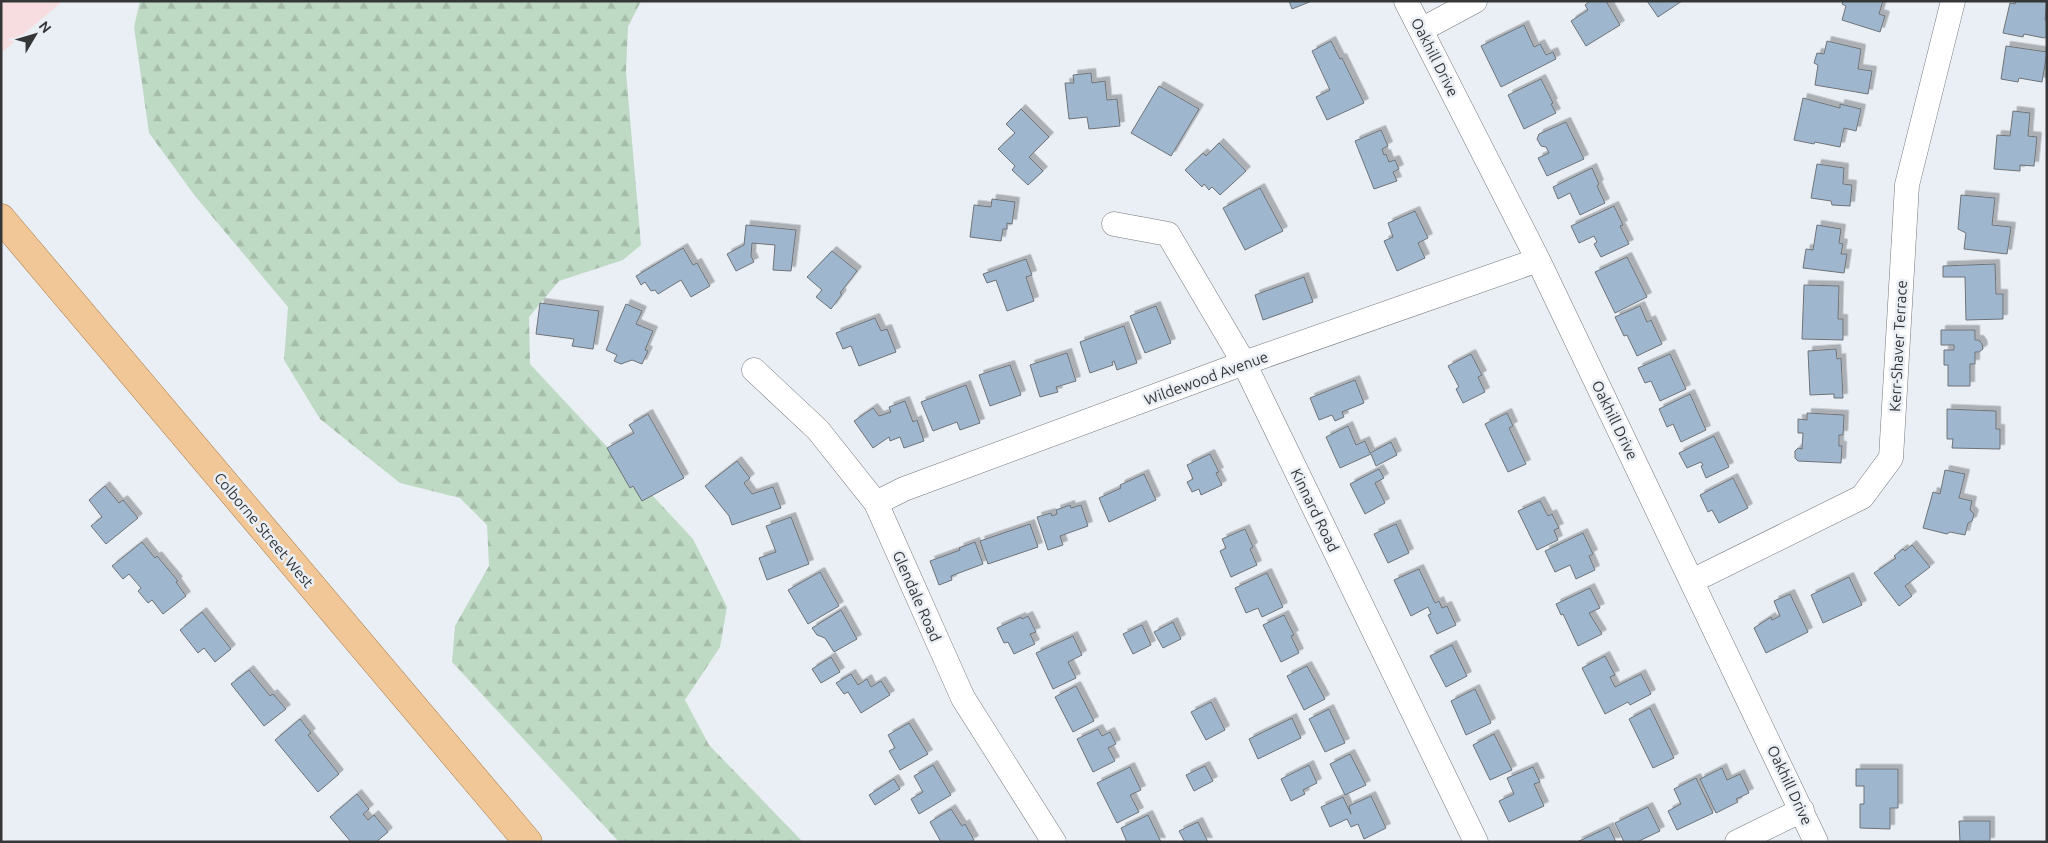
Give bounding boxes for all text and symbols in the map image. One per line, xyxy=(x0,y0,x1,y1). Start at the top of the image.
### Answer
north arrow xyxy=(10,10,60,60)
street label: Oakhill Drive xyxy=(1408,15,1462,99)
text: N xyxy=(36,18,55,36)
street label: Kerr-Shaver Terrace xyxy=(1886,280,1910,412)
street label: Wildewood Avenue xyxy=(1142,348,1270,408)
street label: Oakhill Drive xyxy=(1589,378,1641,462)
street label: Kinnard Road xyxy=(1288,466,1342,554)
street label: Colborne Street West xyxy=(211,469,317,591)
street label: Glendale Road xyxy=(889,548,945,644)
street label: Oakhill Drive xyxy=(1764,742,1816,828)

